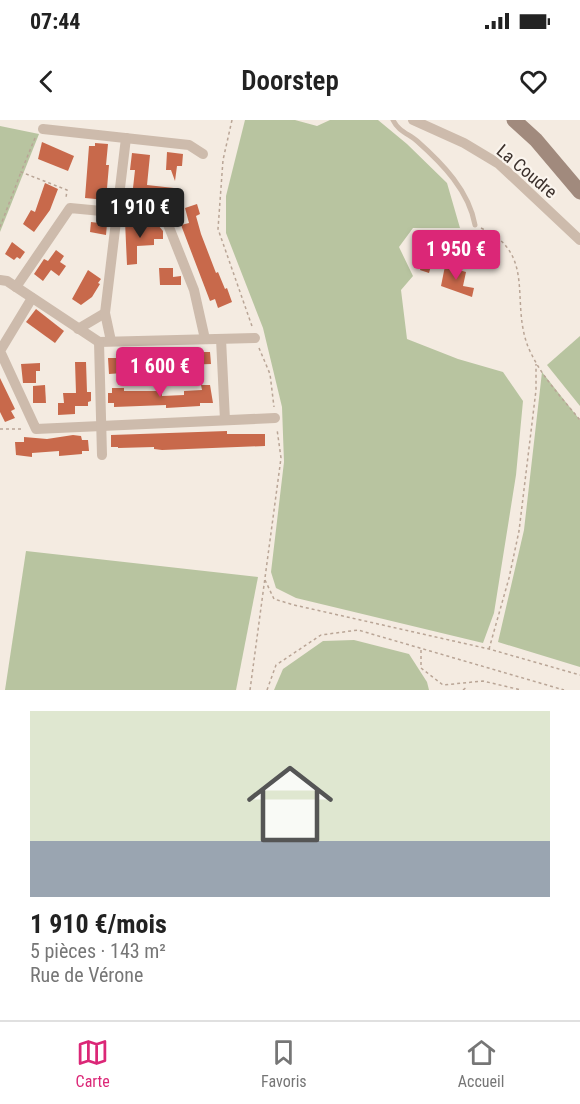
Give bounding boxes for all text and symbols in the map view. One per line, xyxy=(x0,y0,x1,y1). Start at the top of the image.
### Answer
text: 07:44 xyxy=(30,9,81,34)
icon: back xyxy=(30,65,63,98)
text: Doorstep xyxy=(241,65,339,97)
icon: heart xyxy=(517,65,550,98)
street label: La Coudre xyxy=(493,140,561,202)
pin: 1 910 € xyxy=(85,188,195,239)
text: 1 910 € xyxy=(110,195,170,219)
pin: 1 950 € xyxy=(401,230,511,281)
text: 1 950 € xyxy=(426,237,486,261)
pin: 1 600 € xyxy=(105,347,215,398)
text: 1 600 € xyxy=(130,354,190,378)
icon: home xyxy=(236,750,344,858)
text: 1 910 €/mois xyxy=(30,909,167,939)
text: 5 pièces · 143 m² xyxy=(30,939,166,963)
text: Rue de Vérone xyxy=(30,963,143,987)
tab: Carte xyxy=(76,1036,110,1091)
tab: Favoris xyxy=(261,1036,307,1091)
tab: Accueil xyxy=(458,1036,504,1091)

